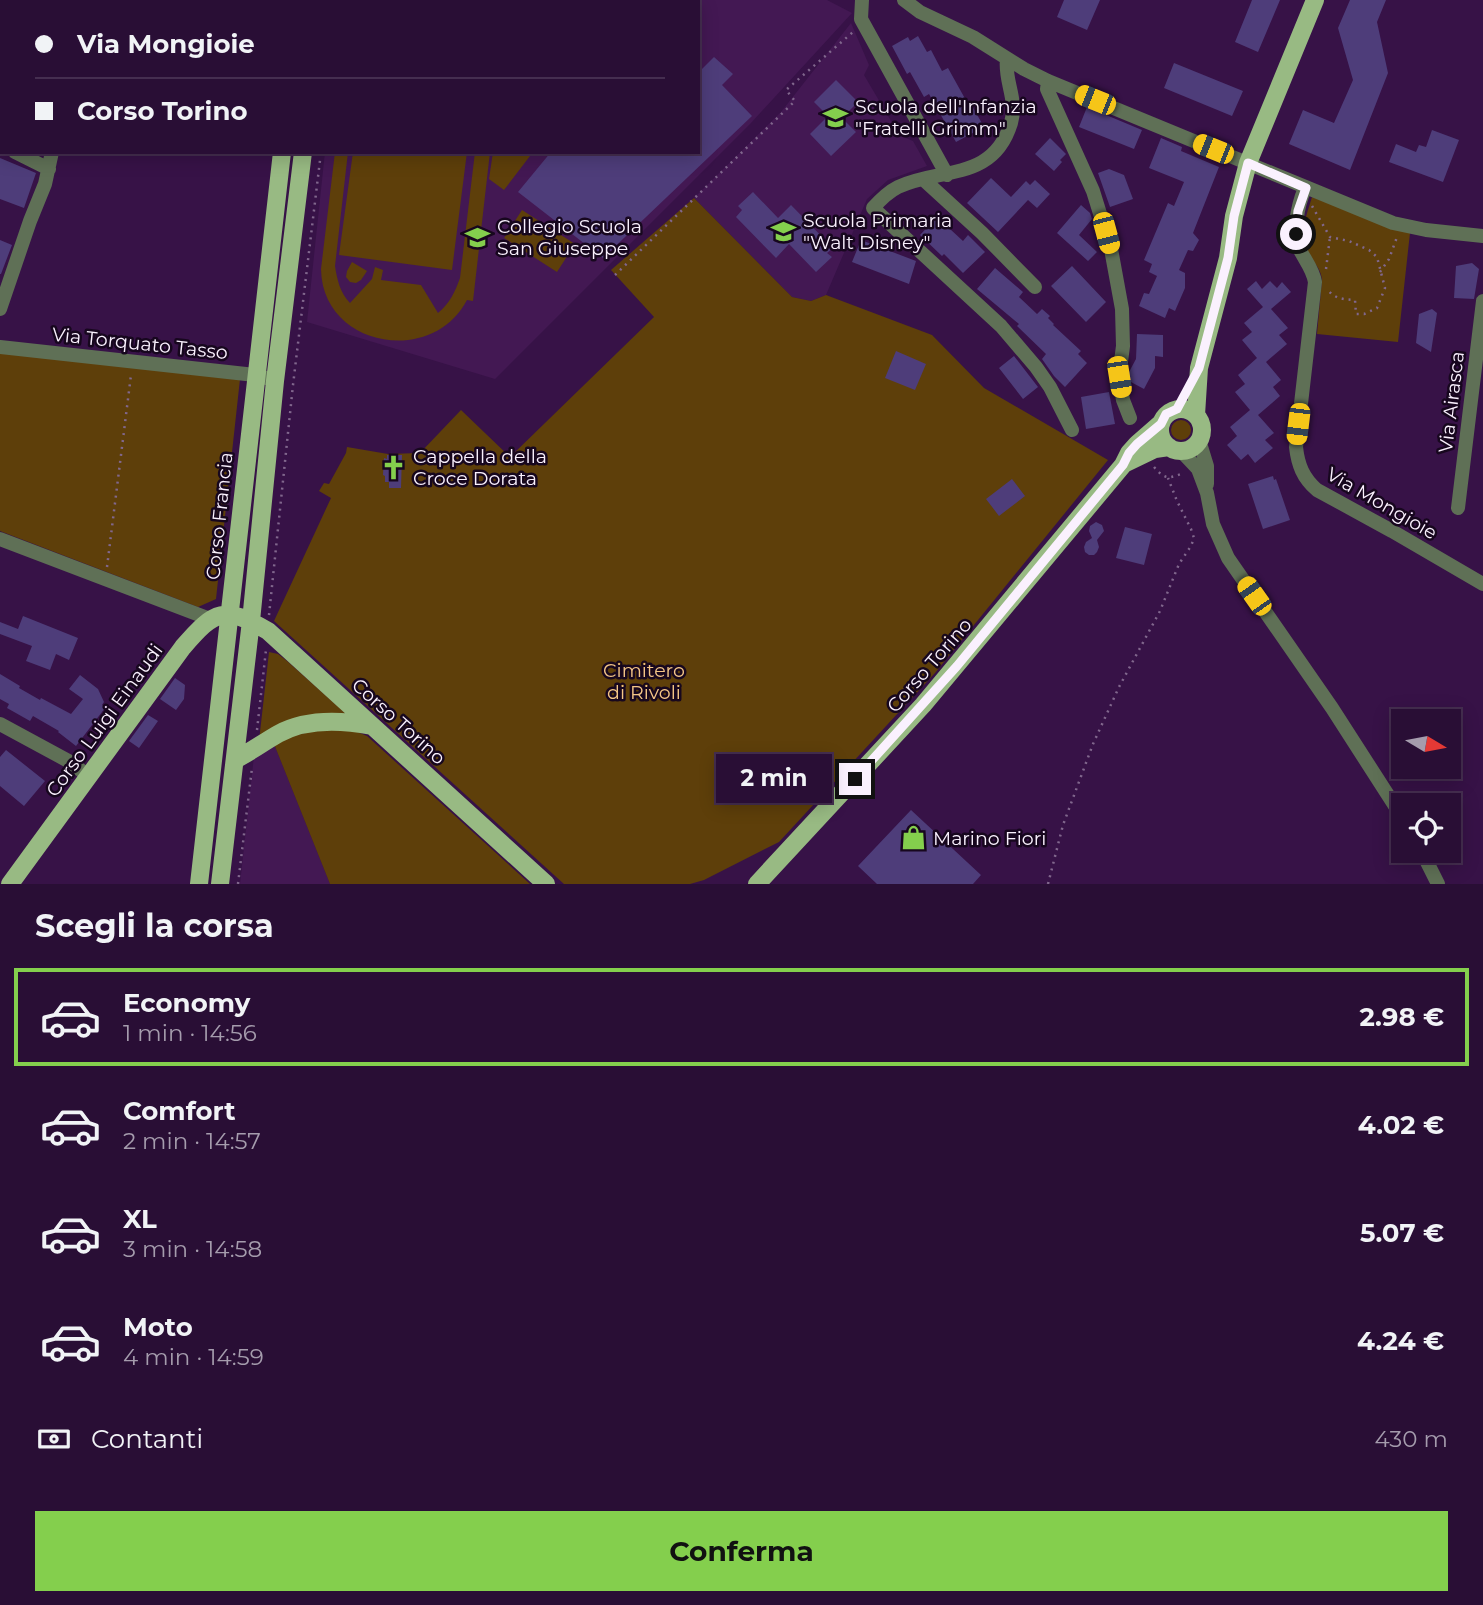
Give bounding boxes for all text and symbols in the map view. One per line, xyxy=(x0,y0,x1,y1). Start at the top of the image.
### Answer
text: Via Mongioie xyxy=(77,28,255,60)
car xyxy=(1072,82,1119,118)
text: Corso Torino xyxy=(77,95,247,127)
place label: Scuola dell'Infanzia "Fratelli Grimm" xyxy=(855,95,1037,140)
school or university icon: Scuola dell'Infanzia "Fratelli Grimm" xyxy=(821,103,849,131)
car xyxy=(1190,131,1237,167)
place label: Scuola Primaria "Walt Disney" xyxy=(803,209,952,254)
car xyxy=(1091,210,1122,256)
place label: Collegio Scuola San Giuseppe xyxy=(497,215,642,260)
school or university icon: Scuola Primaria "Walt Disney" xyxy=(769,217,797,245)
route start xyxy=(1280,218,1312,250)
school or university icon: Collegio Scuola San Giuseppe xyxy=(463,223,491,251)
street label: Via Torquato Tasso xyxy=(51,323,229,364)
street label: Via Airasca xyxy=(1434,350,1469,454)
car xyxy=(1106,355,1133,399)
car xyxy=(1286,402,1311,446)
place label: Cappella della Croce Dorata xyxy=(413,445,547,490)
street label: Corso Francia xyxy=(201,451,238,581)
church icon: Cappella della Croce Dorata xyxy=(379,453,407,481)
street label: Via Mongioie xyxy=(1322,463,1441,544)
car xyxy=(1234,573,1275,619)
street label: Corso Torino xyxy=(882,613,977,717)
street label: Corso Luigi Einaudi xyxy=(41,639,168,801)
park label: Cimitero di Rivoli xyxy=(603,659,685,704)
street label: Corso Torino xyxy=(347,673,450,769)
north arrow xyxy=(1391,709,1461,779)
map controls xyxy=(1391,709,1461,863)
callout: 2 min xyxy=(715,754,830,804)
route end xyxy=(839,763,871,795)
text: 2 min xyxy=(740,764,808,792)
button: locate xyxy=(1391,793,1461,863)
shop icon: Marino Fiori xyxy=(899,824,927,852)
place label: Marino Fiori xyxy=(933,827,1046,850)
text: Scegli la corsa xyxy=(35,906,274,945)
icon: car xyxy=(39,986,102,1049)
text: Economy xyxy=(123,987,250,1019)
text: 2.98 € xyxy=(1359,1001,1444,1033)
text: 1 min · 14:56 xyxy=(123,1019,257,1047)
icon: car xyxy=(39,1094,102,1157)
text: Comfort xyxy=(123,1095,235,1127)
text: 4.02 € xyxy=(1358,1109,1444,1141)
text: 2 min · 14:57 xyxy=(123,1127,261,1155)
icon: car xyxy=(39,1202,102,1265)
text: XL xyxy=(123,1203,157,1235)
text: 5.07 € xyxy=(1360,1217,1444,1249)
text: 3 min · 14:58 xyxy=(123,1235,262,1263)
icon: car xyxy=(39,1310,102,1373)
text: Moto xyxy=(123,1311,193,1343)
text: 4.24 € xyxy=(1357,1325,1444,1357)
text: 4 min · 14:59 xyxy=(123,1343,264,1371)
icon: cash xyxy=(35,1420,73,1458)
text: Contanti xyxy=(91,1423,203,1455)
text: 430 m xyxy=(1375,1425,1448,1453)
button: Conferma xyxy=(35,1511,1448,1591)

